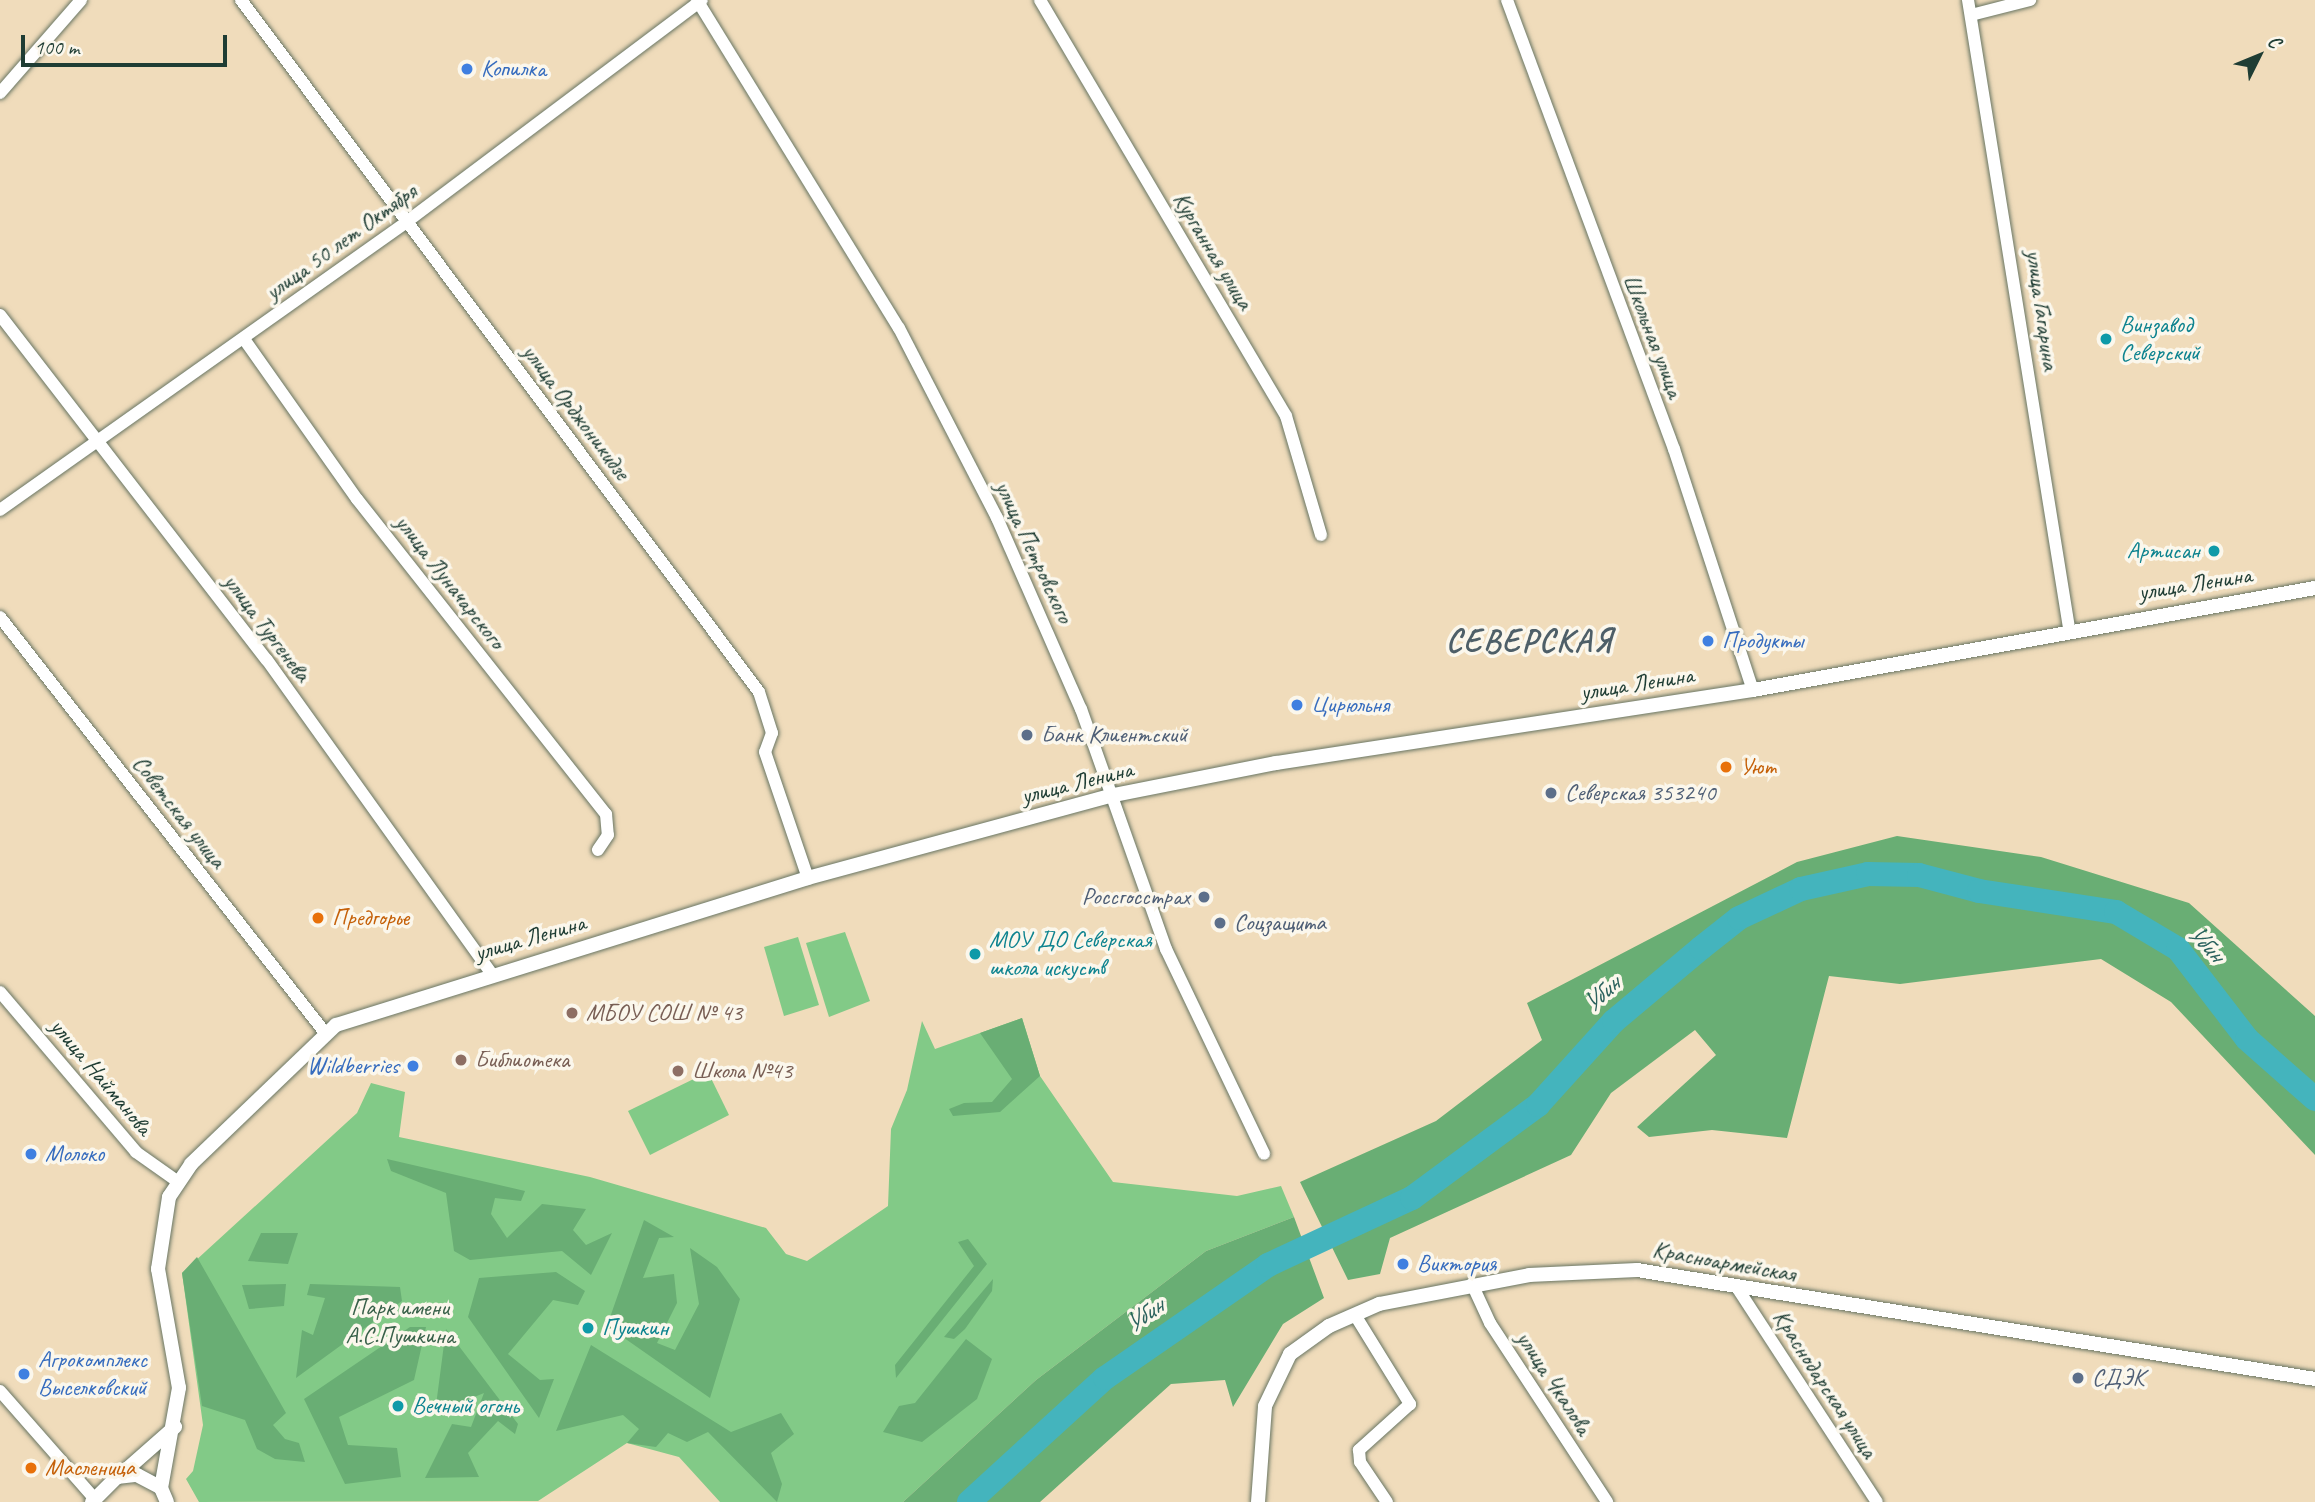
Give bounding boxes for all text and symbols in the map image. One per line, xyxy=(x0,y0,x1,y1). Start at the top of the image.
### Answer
scale bar xyxy=(24,21,231,65)
north arrow xyxy=(2224,21,2294,91)
text: С xyxy=(2262,30,2286,53)
text: 100 m xyxy=(34,34,79,60)
place label: Копилка xyxy=(481,55,546,83)
marker: Копилка xyxy=(459,61,475,77)
street label: улица 50 лет Октября xyxy=(258,176,424,308)
street label: Курганная улица xyxy=(1166,186,1260,316)
street label: улица Гагарина xyxy=(2019,247,2065,373)
street label: Школьная улица xyxy=(1616,270,1690,402)
place label: Винзавод Северский xyxy=(2120,311,2200,367)
marker: Винзавод Северский xyxy=(2098,331,2114,347)
street label: улица Орджоникидзе xyxy=(516,339,636,485)
street label: улица Петровского xyxy=(989,477,1079,627)
street label: улица Луначарского xyxy=(389,509,511,655)
place label: Артисан xyxy=(2127,537,2200,565)
marker: Артисан xyxy=(2206,543,2222,559)
street label: улица Ленина xyxy=(2137,561,2253,607)
street label: улица Тургенева xyxy=(217,568,317,688)
district label: СЕВЕРСКАЯ xyxy=(1443,622,1617,660)
place label: Продукты xyxy=(1722,627,1804,655)
marker: Продукты xyxy=(1700,633,1716,649)
street label: улица Ленина xyxy=(1579,661,1695,707)
place label: Цирюльня xyxy=(1311,691,1389,719)
marker: Цирюльня xyxy=(1289,697,1305,713)
place label: Банк Клиентский xyxy=(1041,721,1184,749)
marker: Банк Клиентский xyxy=(1019,727,1035,743)
street label: Советская улица xyxy=(125,749,233,875)
place label: Уют xyxy=(1740,753,1775,781)
street label: улица Ленина xyxy=(1018,755,1136,811)
marker: Уют xyxy=(1718,759,1734,775)
place label: Северская 353240 xyxy=(1565,779,1715,807)
marker: Северская 353240 xyxy=(1543,785,1559,801)
place label: Россгосстрах xyxy=(1082,883,1190,911)
marker: Россгосстрах xyxy=(1196,889,1212,905)
place label: Предгорье xyxy=(332,904,409,932)
street label: улица Ленина xyxy=(471,908,589,968)
place label: Соцзащита xyxy=(1234,909,1326,937)
marker: Предгорье xyxy=(310,910,326,926)
marker: Соцзащита xyxy=(1212,915,1228,931)
water label: Убин xyxy=(2181,918,2231,968)
place label: МОУ ДО Северская школа искуств xyxy=(989,926,1152,982)
marker: МОУ ДО Северская школа искуств xyxy=(967,946,983,962)
water label: Убин xyxy=(1576,969,1626,1019)
place label: МБОУ СОШ № 43 xyxy=(586,999,742,1027)
marker: МБОУ СОШ № 43 xyxy=(564,1005,580,1021)
street label: улица Найманова xyxy=(44,1013,158,1141)
place label: Библиотека xyxy=(475,1046,569,1074)
place label: Wildberries xyxy=(307,1052,399,1080)
marker: Библиотека xyxy=(453,1052,469,1068)
place label: Школа №43 xyxy=(692,1057,792,1085)
marker: Wildberries xyxy=(405,1058,421,1074)
marker: Школа №43 xyxy=(670,1063,686,1079)
place label: Молоко xyxy=(45,1140,104,1168)
marker: Молоко xyxy=(23,1146,39,1162)
street label: Красноармейская xyxy=(1650,1235,1798,1289)
place label: Виктория xyxy=(1417,1250,1496,1278)
marker: Виктория xyxy=(1395,1256,1411,1272)
water label: Убин xyxy=(1119,1291,1169,1339)
park label: Парк имени А.С.Пушкина xyxy=(345,1294,455,1350)
street label: Краснодарская улица xyxy=(1766,1303,1884,1465)
place label: Пушкин xyxy=(602,1314,668,1342)
marker: Пушкин xyxy=(580,1320,596,1336)
street label: улица Чкалова xyxy=(1510,1326,1598,1440)
place label: Агрокомплекс Выселковский xyxy=(38,1346,147,1402)
place label: СДЭК xyxy=(2092,1364,2145,1392)
marker: Агрокомплекс Выселковский xyxy=(16,1366,32,1382)
marker: СДЭК xyxy=(2070,1370,2086,1386)
place label: Вечный огонь xyxy=(412,1392,519,1420)
marker: Вечный огонь xyxy=(390,1398,406,1414)
place label: Масленица xyxy=(45,1454,135,1482)
marker: Масленица xyxy=(23,1460,39,1476)

